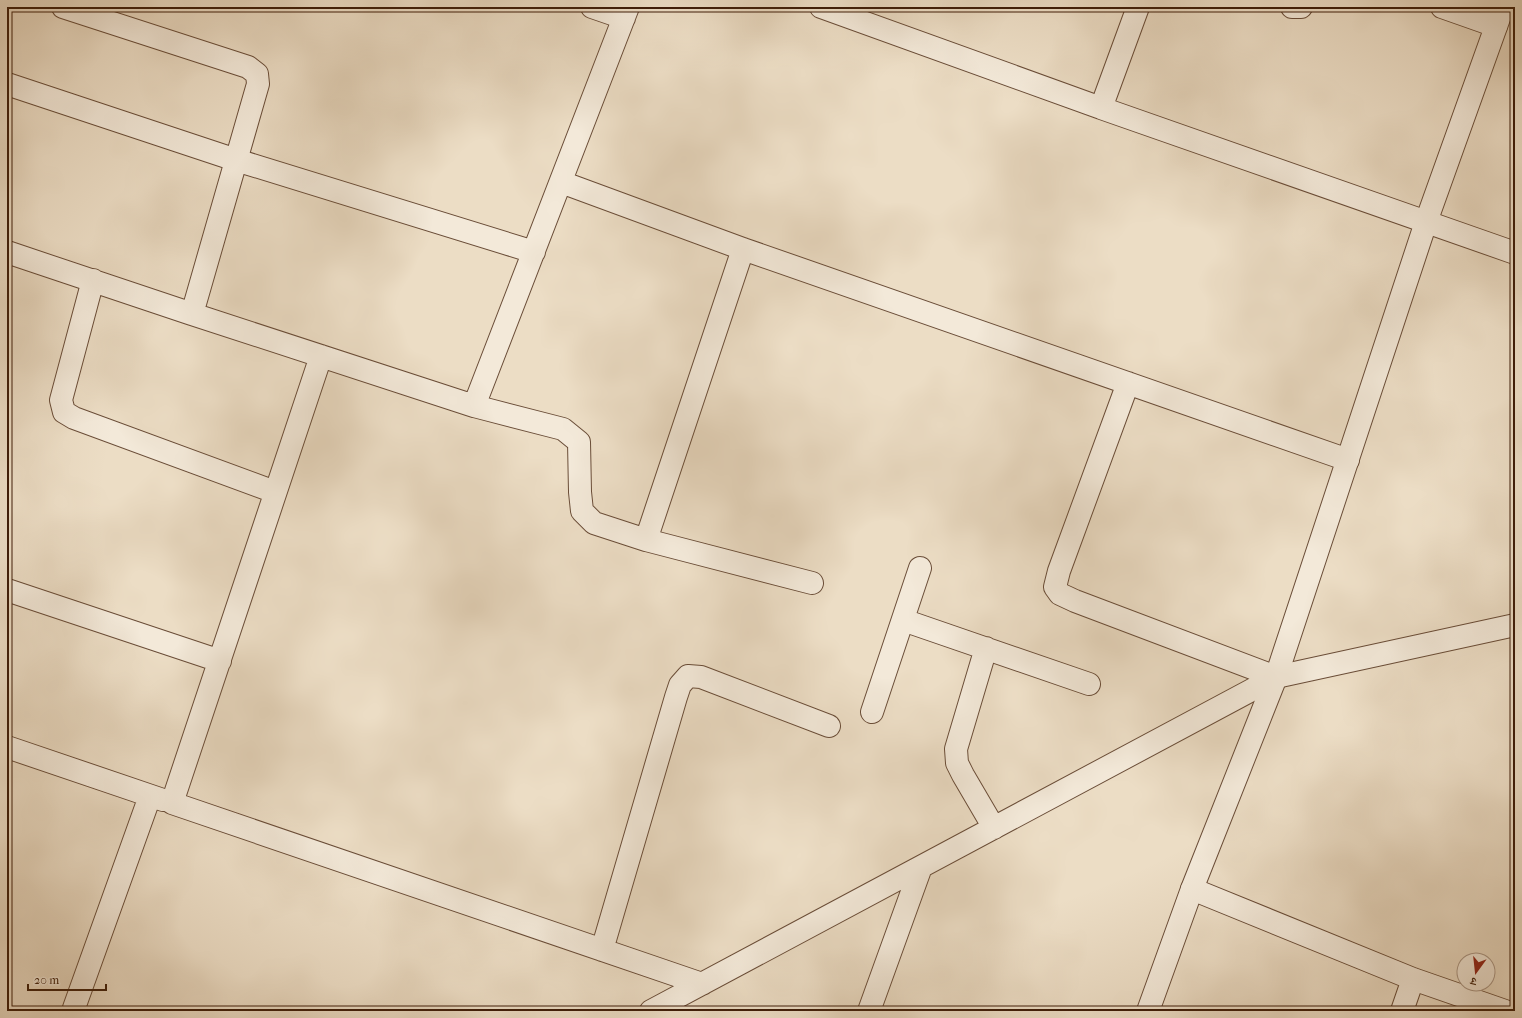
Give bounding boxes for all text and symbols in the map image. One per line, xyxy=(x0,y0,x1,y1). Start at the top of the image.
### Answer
north arrow xyxy=(1456,952,1496,992)
scale bar xyxy=(28,966,106,992)
text: 20 m xyxy=(34,973,59,987)
text: उ xyxy=(1468,974,1479,988)

